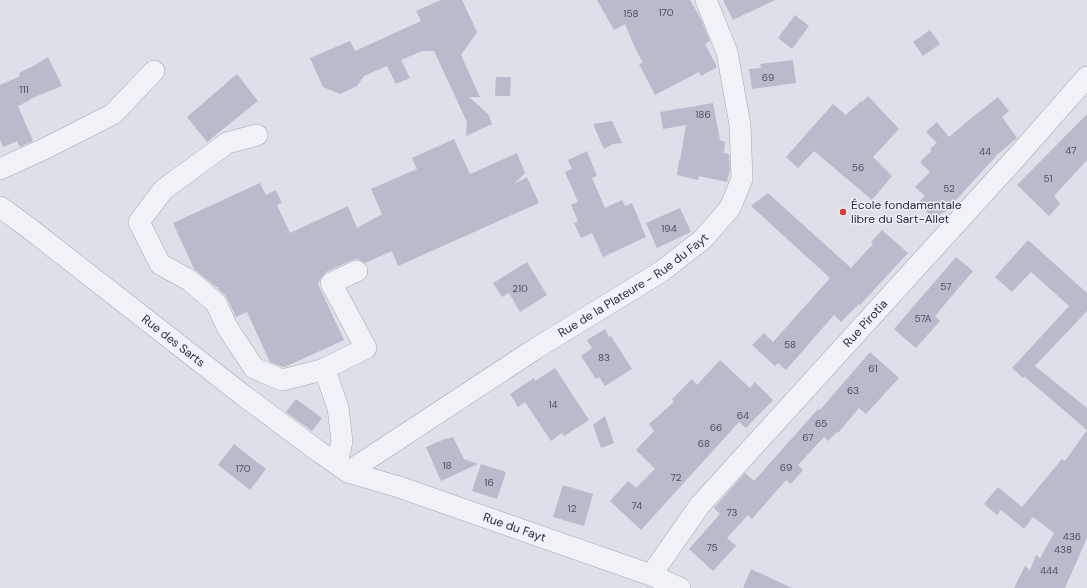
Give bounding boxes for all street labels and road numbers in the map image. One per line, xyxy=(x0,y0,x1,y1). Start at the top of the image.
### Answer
street label: Rue de la Plateure - Rue du Fayt xyxy=(555,230,713,341)
street label: Rue Pirotia xyxy=(839,296,891,351)
street label: Rue des Sarts xyxy=(138,311,208,371)
street label: Rue du Fayt xyxy=(481,509,548,546)

